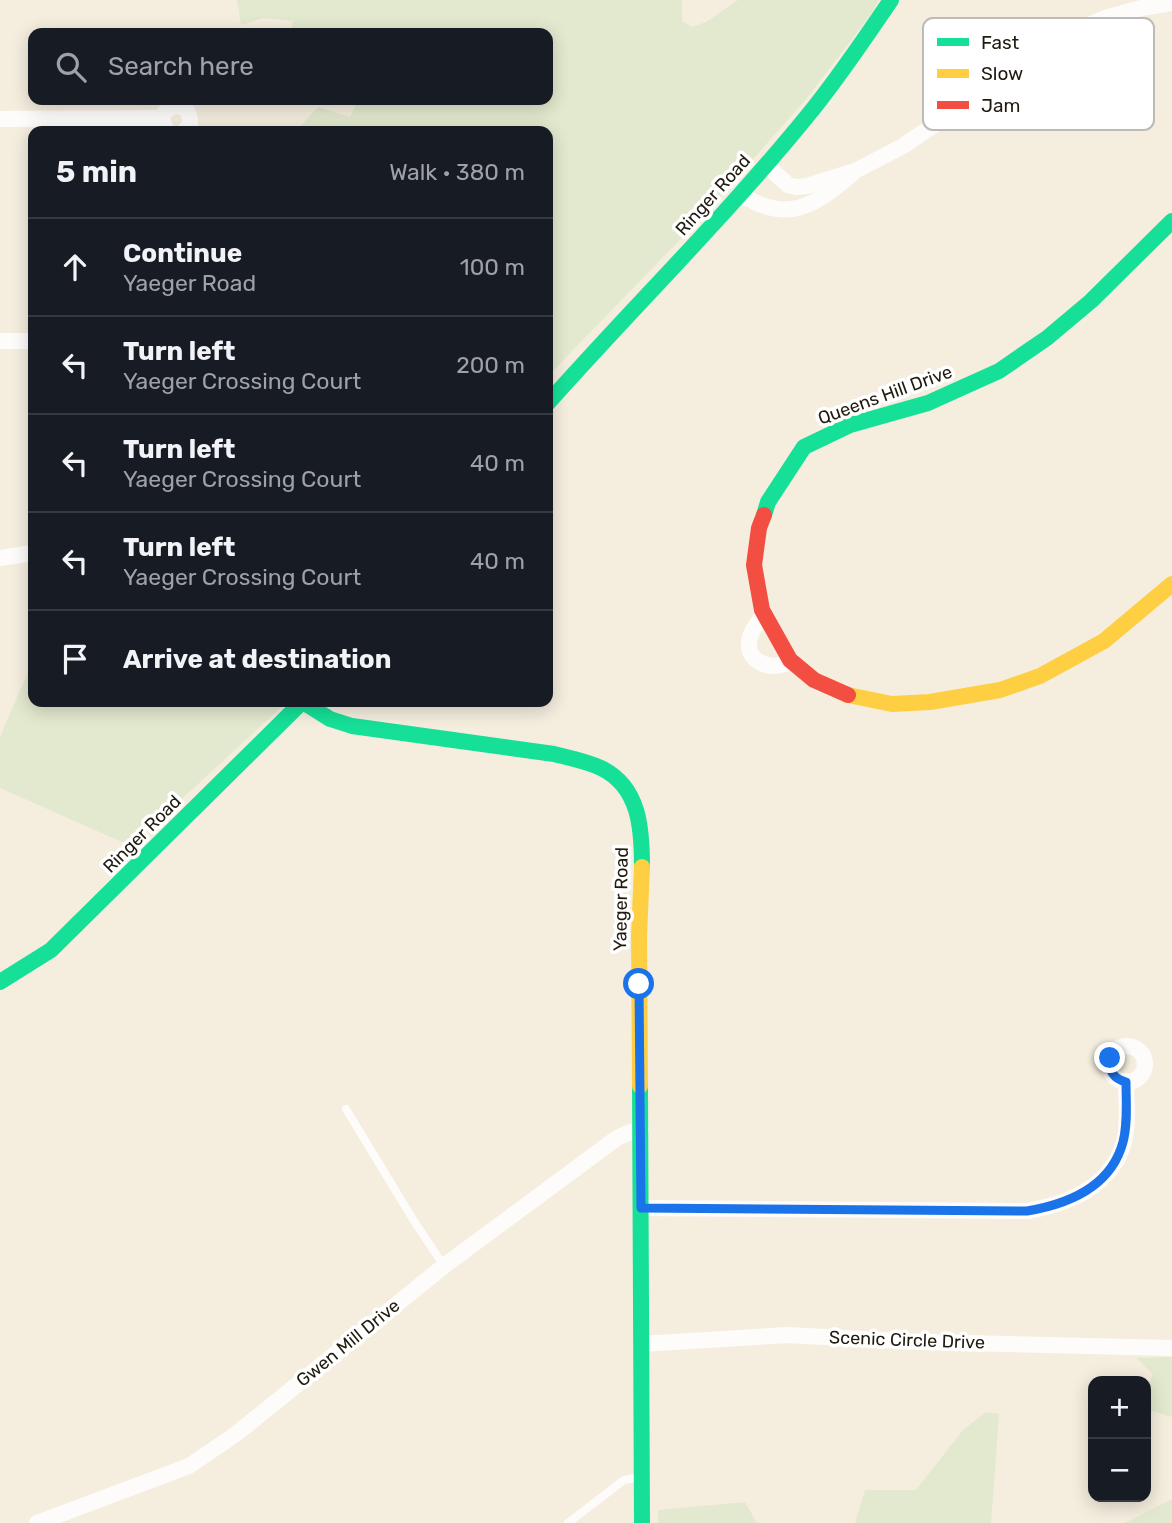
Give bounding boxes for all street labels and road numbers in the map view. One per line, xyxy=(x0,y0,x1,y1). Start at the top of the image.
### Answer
street label: Ringer Road xyxy=(671,150,755,240)
street label: Queens Hill Drive xyxy=(815,360,955,430)
street label: Ringer Road xyxy=(98,790,186,878)
street label: Yaeger Road xyxy=(609,847,633,951)
street label: Gwen Mill Drive xyxy=(292,1294,404,1392)
street label: Scenic Circle Drive xyxy=(829,1326,985,1354)

